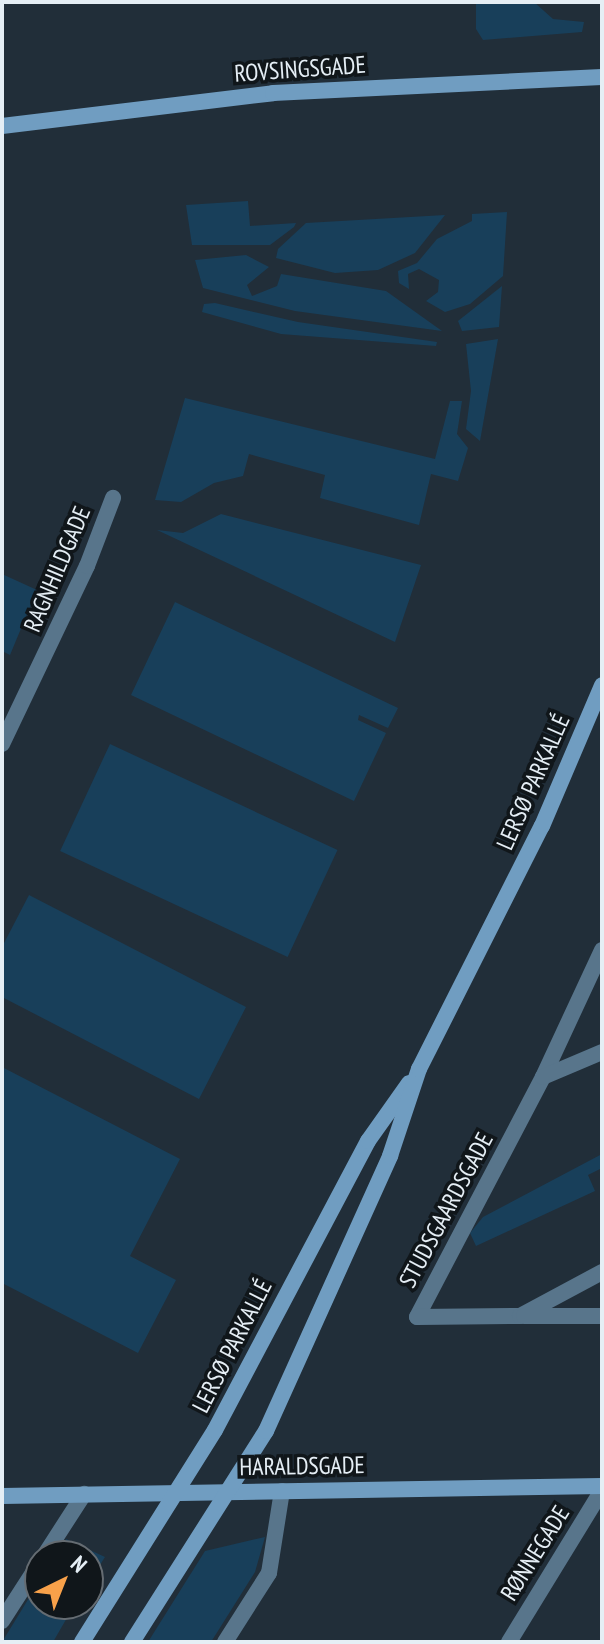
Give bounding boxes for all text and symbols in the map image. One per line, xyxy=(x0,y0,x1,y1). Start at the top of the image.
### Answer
street label: ROVSINGSGADE xyxy=(233,50,367,88)
street label: RAGNHILDGADE xyxy=(18,502,96,636)
street label: LERSØ PARKALLÉ xyxy=(490,710,576,854)
street label: STUDSGAARDSGADE xyxy=(393,1128,499,1292)
street label: LERSØ PARKALLÉ xyxy=(186,1275,278,1417)
street label: HARALDSGADE xyxy=(239,1451,365,1481)
street label: RØNNEGADE xyxy=(495,1500,575,1606)
north arrow xyxy=(24,1540,104,1620)
text: N xyxy=(65,1550,93,1578)

